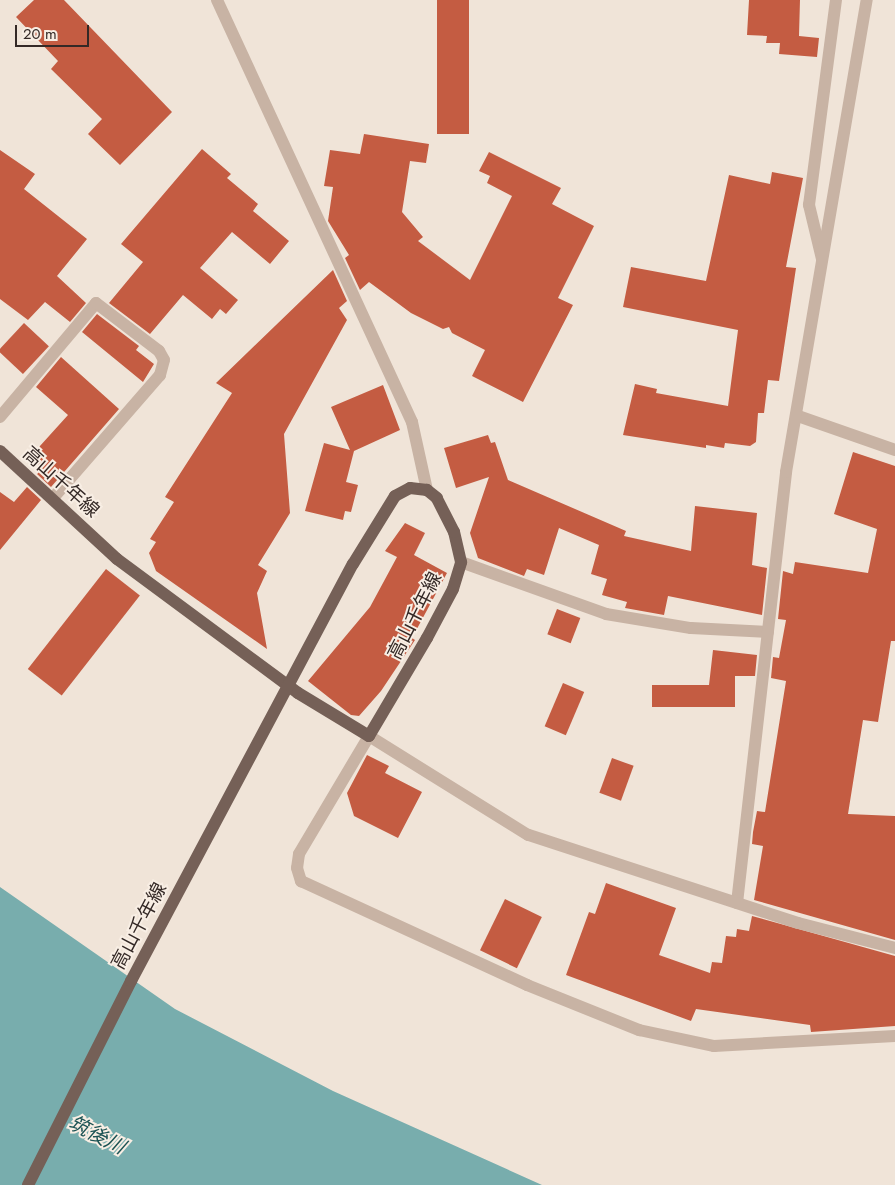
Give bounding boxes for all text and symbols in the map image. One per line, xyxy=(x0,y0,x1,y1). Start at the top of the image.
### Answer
scale bar xyxy=(18,15,91,47)
text: 20 m xyxy=(23,23,57,45)
street label: 高山千年線 xyxy=(18,442,104,522)
street label: 高山千年線 xyxy=(383,569,447,663)
street label: 高山千年線 xyxy=(107,879,171,973)
water label: 筑後川 xyxy=(65,1111,129,1159)

